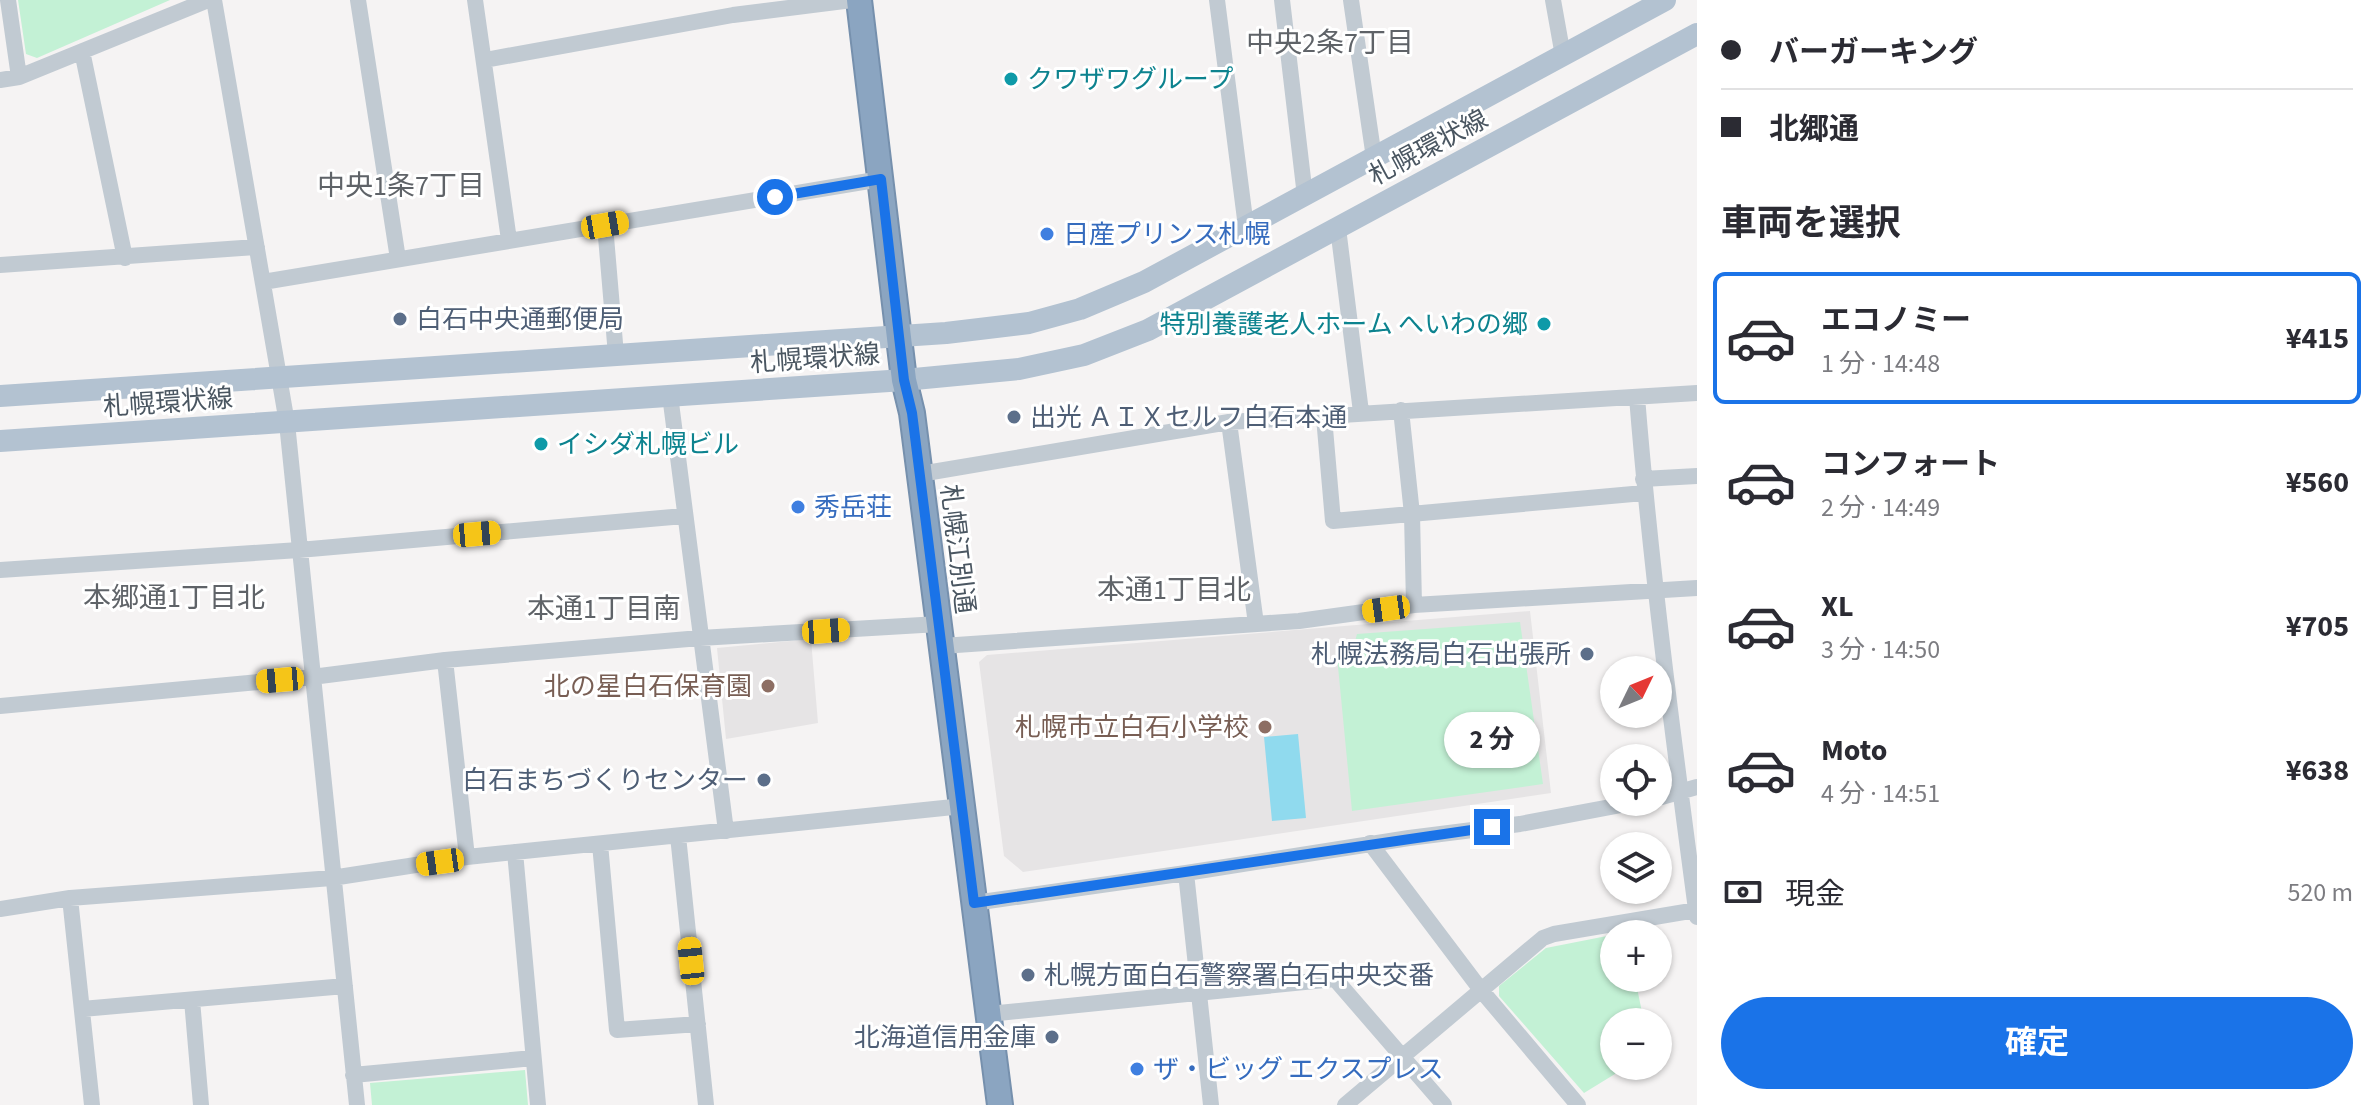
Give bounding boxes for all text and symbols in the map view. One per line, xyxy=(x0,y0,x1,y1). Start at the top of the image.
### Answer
district label: 中央2条7丁目 xyxy=(1246,23,1414,63)
text: バーガーキング xyxy=(1769,31,1978,74)
place label: クワザワグループ xyxy=(1027,61,1233,98)
marker: クワザワグループ xyxy=(1002,70,1020,88)
street label: 札幌環状線 xyxy=(1362,101,1494,194)
text: 北郷通 xyxy=(1769,108,1859,151)
district label: 中央1条7丁目 xyxy=(317,166,485,206)
route start xyxy=(757,179,793,215)
text: 車両を選択 xyxy=(1721,198,1901,249)
car xyxy=(579,209,631,241)
place label: 日産プリンス札幌 xyxy=(1063,216,1270,253)
marker: 日産プリンス札幌 xyxy=(1038,225,1056,243)
text: エコノミー xyxy=(1821,299,1971,342)
place label: 白石中央通郵便局 xyxy=(416,301,624,338)
icon: car xyxy=(1725,302,1797,374)
place label: 特別養護老人ホーム へいわの郷 xyxy=(1160,306,1528,343)
marker: 白石中央通郵便局 xyxy=(391,310,409,328)
marker: 特別養護老人ホーム へいわの郷 xyxy=(1535,315,1553,333)
text: ¥415 xyxy=(2286,317,2349,360)
street label: 札幌環状線 xyxy=(749,336,881,381)
text: 1 分 · 14:48 xyxy=(1821,345,1940,382)
street label: 札幌環状線 xyxy=(102,380,234,425)
place label: 出光 ＡＩＸセルフ白石本通 xyxy=(1030,399,1347,436)
marker: 出光 ＡＩＸセルフ白石本通 xyxy=(1005,408,1023,426)
place label: イシダ札幌ビル xyxy=(557,426,739,463)
marker: イシダ札幌ビル xyxy=(532,435,550,453)
text: コンフォート xyxy=(1821,443,2000,486)
icon: car xyxy=(1725,446,1797,518)
text: ¥560 xyxy=(2286,461,2349,504)
street label: 札幌江別通 xyxy=(931,482,984,616)
place label: 秀岳荘 xyxy=(814,489,892,526)
text: 2 分 · 14:49 xyxy=(1821,489,1940,526)
marker: 秀岳荘 xyxy=(789,498,807,516)
car xyxy=(452,520,502,548)
district label: 本通1丁目北 xyxy=(1097,570,1251,610)
district label: 本郷通1丁目北 xyxy=(83,578,265,618)
text: XL xyxy=(1821,585,1854,628)
district label: 本通1丁目南 xyxy=(527,589,681,629)
icon: car xyxy=(1725,590,1797,662)
car xyxy=(1361,594,1411,624)
text: ¥705 xyxy=(2286,605,2349,648)
car xyxy=(801,617,851,645)
text: 3 分 · 14:50 xyxy=(1821,631,1940,668)
place label: 札幌法務局白石出張所 xyxy=(1311,636,1571,673)
marker: 札幌法務局白石出張所 xyxy=(1578,645,1596,663)
north arrow xyxy=(1600,656,1672,728)
map controls xyxy=(1600,656,1672,1080)
car xyxy=(255,666,305,694)
place label: 北の星白石保育園 xyxy=(544,668,752,705)
marker: 北の星白石保育園 xyxy=(759,677,777,695)
place label: 札幌市立白石小学校 xyxy=(1015,709,1249,746)
callout: 2 分 xyxy=(1444,711,1540,767)
marker: 札幌市立白石小学校 xyxy=(1256,718,1274,736)
text: 2 分 xyxy=(1470,721,1514,758)
text: Moto xyxy=(1821,729,1887,772)
icon: car xyxy=(1725,734,1797,806)
button: locate xyxy=(1600,744,1672,816)
text: ¥638 xyxy=(2286,749,2349,792)
place label: 白石まちづくりセンター xyxy=(462,762,748,799)
marker: 白石まちづくりセンター xyxy=(755,771,773,789)
text: 4 分 · 14:51 xyxy=(1821,775,1940,812)
route end xyxy=(1474,809,1510,845)
button: layers xyxy=(1600,832,1672,904)
car xyxy=(415,847,465,877)
icon: cash xyxy=(1721,870,1765,914)
text: 現金 xyxy=(1785,873,1845,916)
text: 520 m xyxy=(2287,874,2353,911)
button: + xyxy=(1600,920,1672,992)
car xyxy=(677,936,705,986)
place label: 札幌方面白石警察署白石中央交番 xyxy=(1044,957,1434,994)
marker: 札幌方面白石警察署白石中央交番 xyxy=(1019,966,1037,984)
button: 確定 xyxy=(1721,997,2353,1089)
button: − xyxy=(1600,1008,1672,1080)
place label: 北海道信用金庫 xyxy=(854,1019,1036,1056)
marker: 北海道信用金庫 xyxy=(1043,1028,1061,1046)
place label: ザ・ビッグ エクスプレス xyxy=(1153,1051,1443,1088)
marker: ザ・ビッグ エクスプレス xyxy=(1128,1060,1146,1078)

